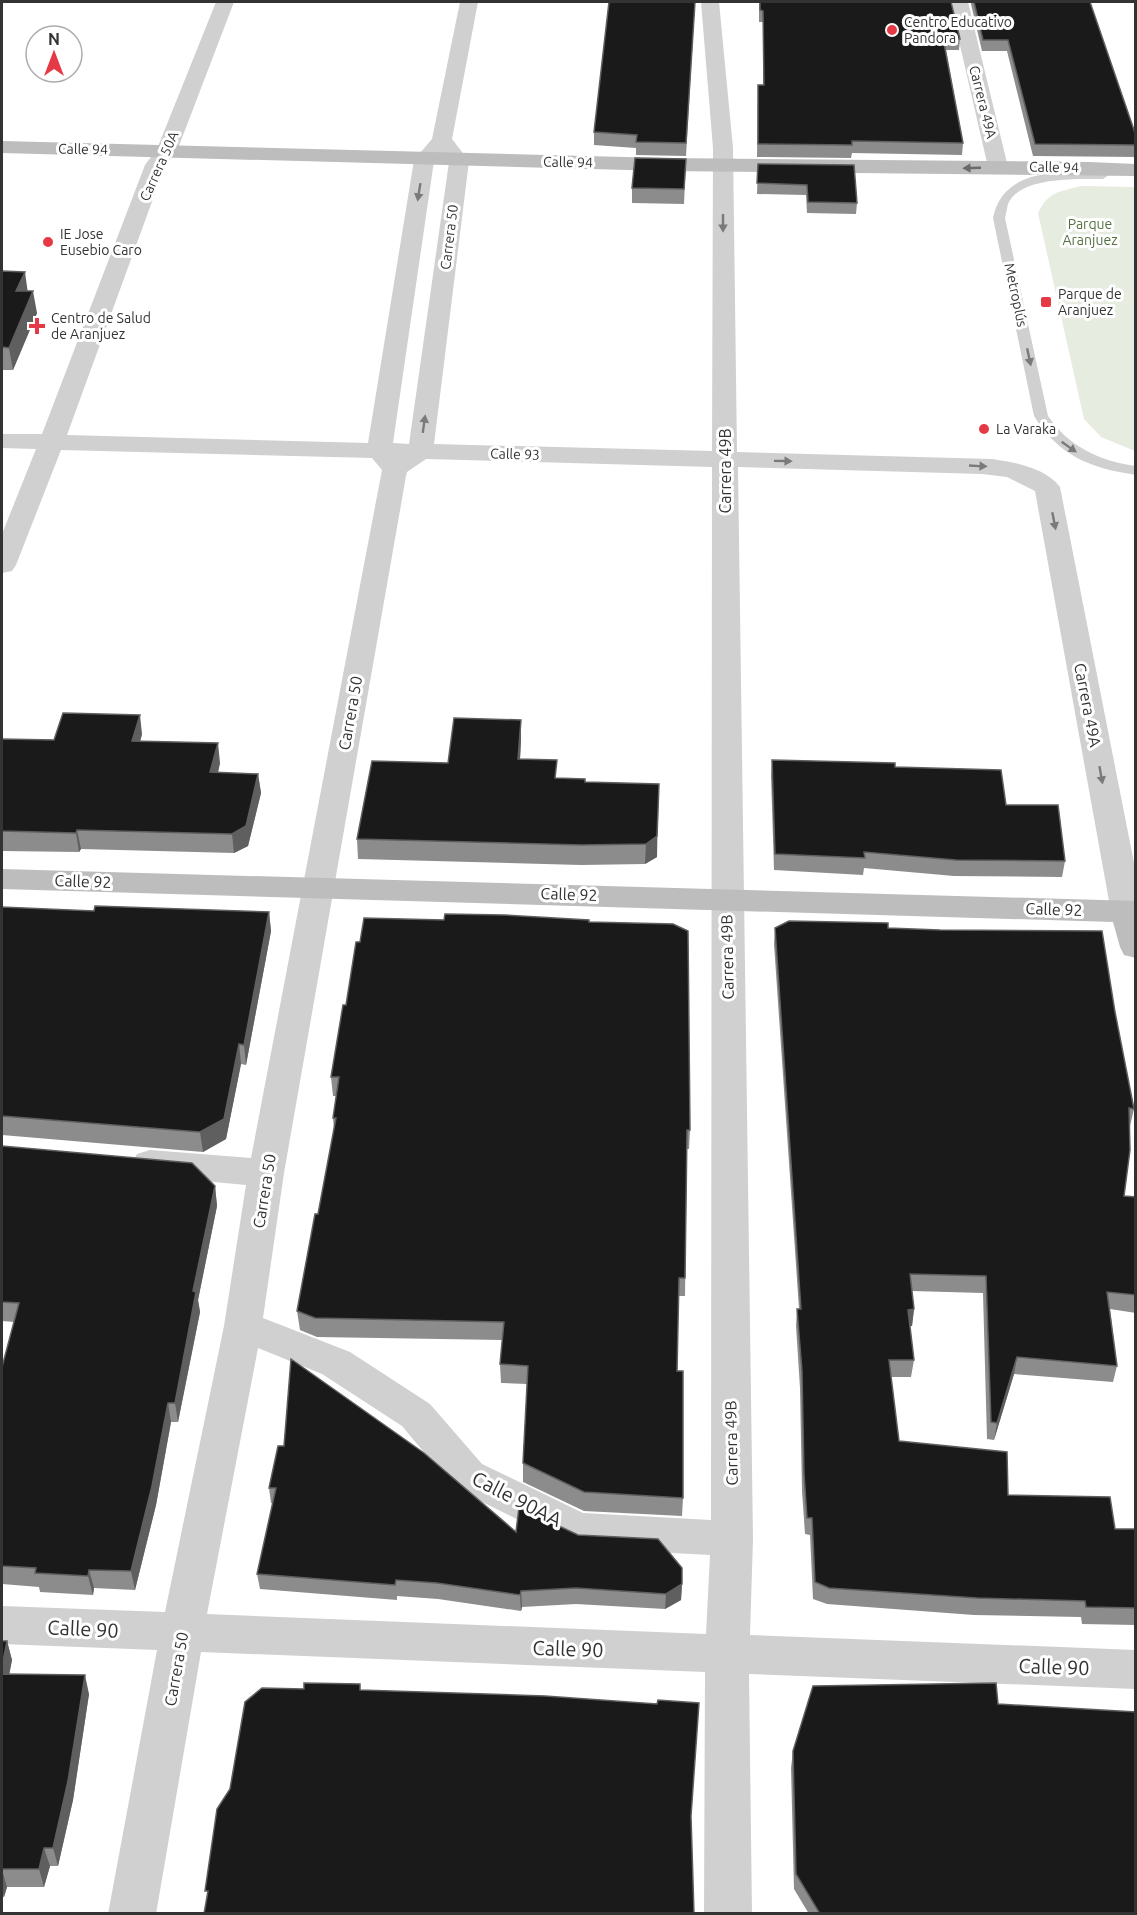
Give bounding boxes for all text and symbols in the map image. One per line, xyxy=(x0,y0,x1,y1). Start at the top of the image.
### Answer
place label: Centro Educativo Pandora xyxy=(904,14,1012,46)
marker: Centro Educativo Pandora xyxy=(885,23,899,37)
north arrow xyxy=(24,24,84,84)
text: N xyxy=(48,30,60,48)
street label: Carrera 49A xyxy=(966,64,1000,140)
street label: Carrera 50A xyxy=(136,129,182,203)
street label: Calle 94 xyxy=(58,141,108,157)
street label: Calle 94 xyxy=(543,154,593,170)
street label: Calle 94 xyxy=(1029,159,1079,175)
one-way arrow xyxy=(963,163,982,173)
one-way arrow xyxy=(415,183,424,202)
street label: Carrera 50 xyxy=(437,203,461,271)
one-way arrow xyxy=(718,213,728,232)
park label: Parque Aranjuez xyxy=(1062,216,1118,248)
place label: IE Jose Eusebio Caro xyxy=(60,226,142,258)
marker: IE Jose Eusebio Caro xyxy=(41,235,55,249)
street label: Metroplús xyxy=(1001,262,1031,328)
place label: Parque de Aranjuez xyxy=(1058,286,1122,318)
marker: Parque de Aranjuez xyxy=(1039,295,1053,309)
place label: Centro de Salud de Aranjuez xyxy=(51,310,151,342)
marker: Centro de Salud de Aranjuez xyxy=(28,317,46,335)
one-way arrow xyxy=(1025,348,1034,367)
one-way arrow xyxy=(420,414,429,433)
place label: La Varaka xyxy=(996,421,1056,437)
marker: La Varaka xyxy=(977,422,991,436)
street label: Carrera 49B xyxy=(716,428,734,514)
one-way arrow xyxy=(1060,441,1076,453)
street label: Calle 93 xyxy=(490,445,540,463)
one-way arrow xyxy=(774,456,793,466)
one-way arrow xyxy=(969,461,988,471)
one-way arrow xyxy=(1050,512,1059,531)
street label: Carrera 49A xyxy=(1071,661,1105,749)
street label: Carrera 50 xyxy=(335,675,365,751)
one-way arrow xyxy=(1097,765,1106,784)
street label: Calle 92 xyxy=(54,871,112,891)
street label: Calle 92 xyxy=(540,884,598,904)
street label: Calle 92 xyxy=(1025,899,1083,919)
street label: Carrera 49B xyxy=(717,914,737,1000)
street label: Carrera 50 xyxy=(249,1153,279,1229)
street label: Carrera 49B xyxy=(721,1400,741,1486)
street label: Calle 90AA xyxy=(468,1466,566,1531)
street label: Calle 90 xyxy=(47,1615,119,1642)
street label: Carrera 50 xyxy=(161,1631,191,1707)
street label: Calle 90 xyxy=(532,1636,604,1661)
street label: Calle 90 xyxy=(1018,1654,1090,1679)

